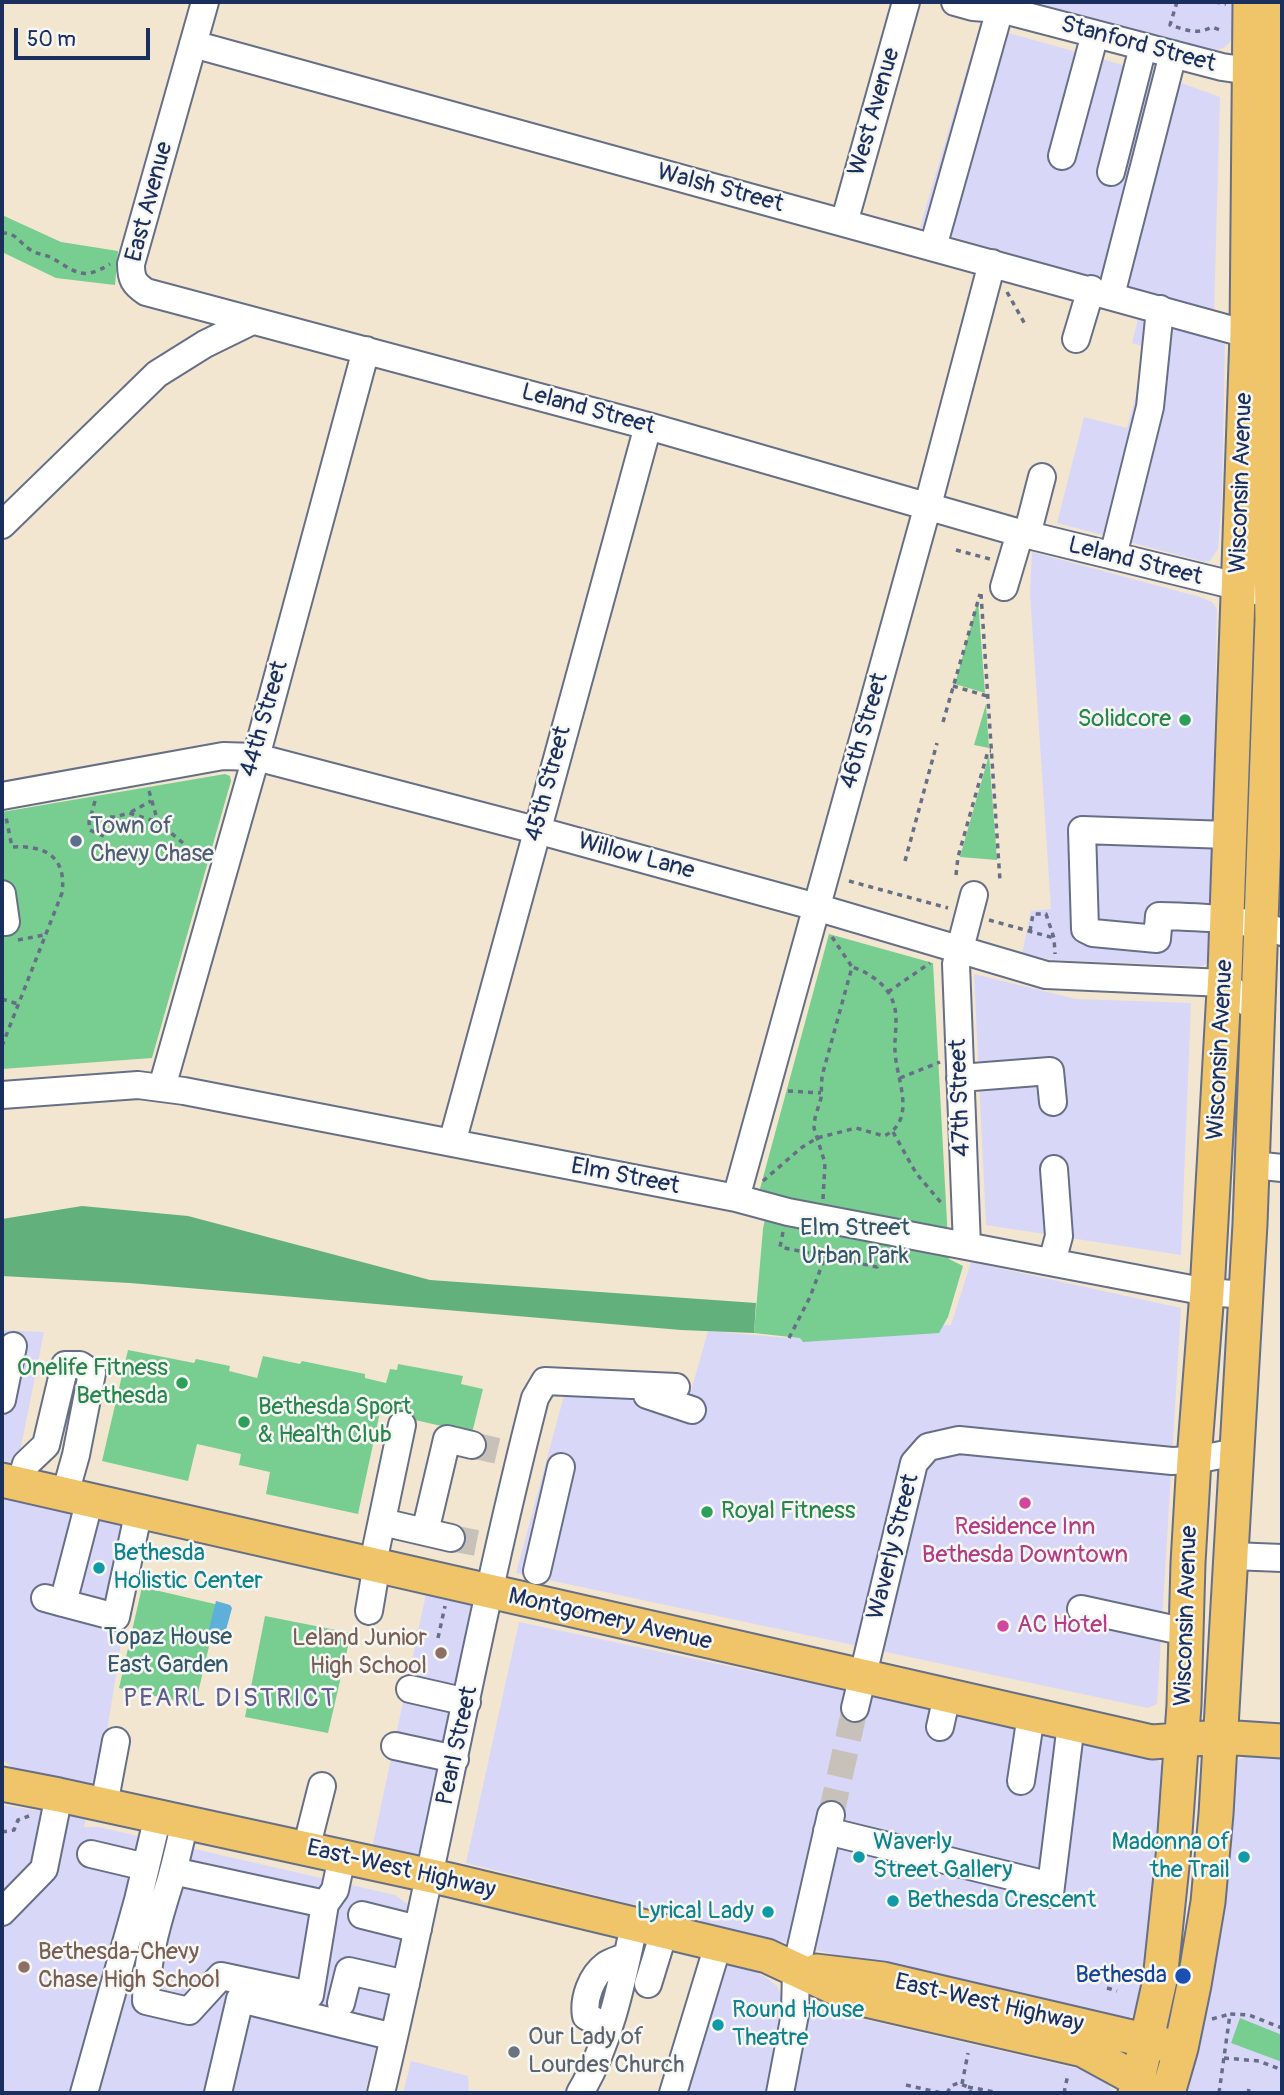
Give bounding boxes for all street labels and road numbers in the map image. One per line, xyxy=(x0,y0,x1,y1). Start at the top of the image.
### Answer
street label: Stanford Street xyxy=(1057,11,1219,79)
street label: West Avenue xyxy=(843,45,907,179)
street label: East Avenue xyxy=(120,139,180,265)
street label: Walsh Street xyxy=(654,158,786,220)
street label: Leland Street xyxy=(518,378,658,442)
street label: Wisconsin Avenue xyxy=(1224,392,1260,574)
street label: Leland Street xyxy=(1065,531,1205,593)
street label: 44th Street xyxy=(235,658,295,780)
street label: 46th Street xyxy=(835,670,895,792)
street label: 45th Street xyxy=(520,723,578,845)
street label: Willow Lane xyxy=(574,828,698,886)
street label: Wisconsin Avenue xyxy=(1202,959,1240,1141)
street label: 47th Street xyxy=(945,1039,977,1157)
street label: Elm Street xyxy=(568,1152,682,1202)
street label: Waverly Street xyxy=(862,1471,926,1623)
street label: Wisconsin Avenue xyxy=(1169,1525,1205,1707)
street label: Montgomery Avenue xyxy=(505,1583,715,1657)
street label: Pearl Street xyxy=(431,1684,485,1808)
street label: East-West Highway xyxy=(304,1834,498,1906)
street label: East-West Highway xyxy=(892,1968,1086,2040)

